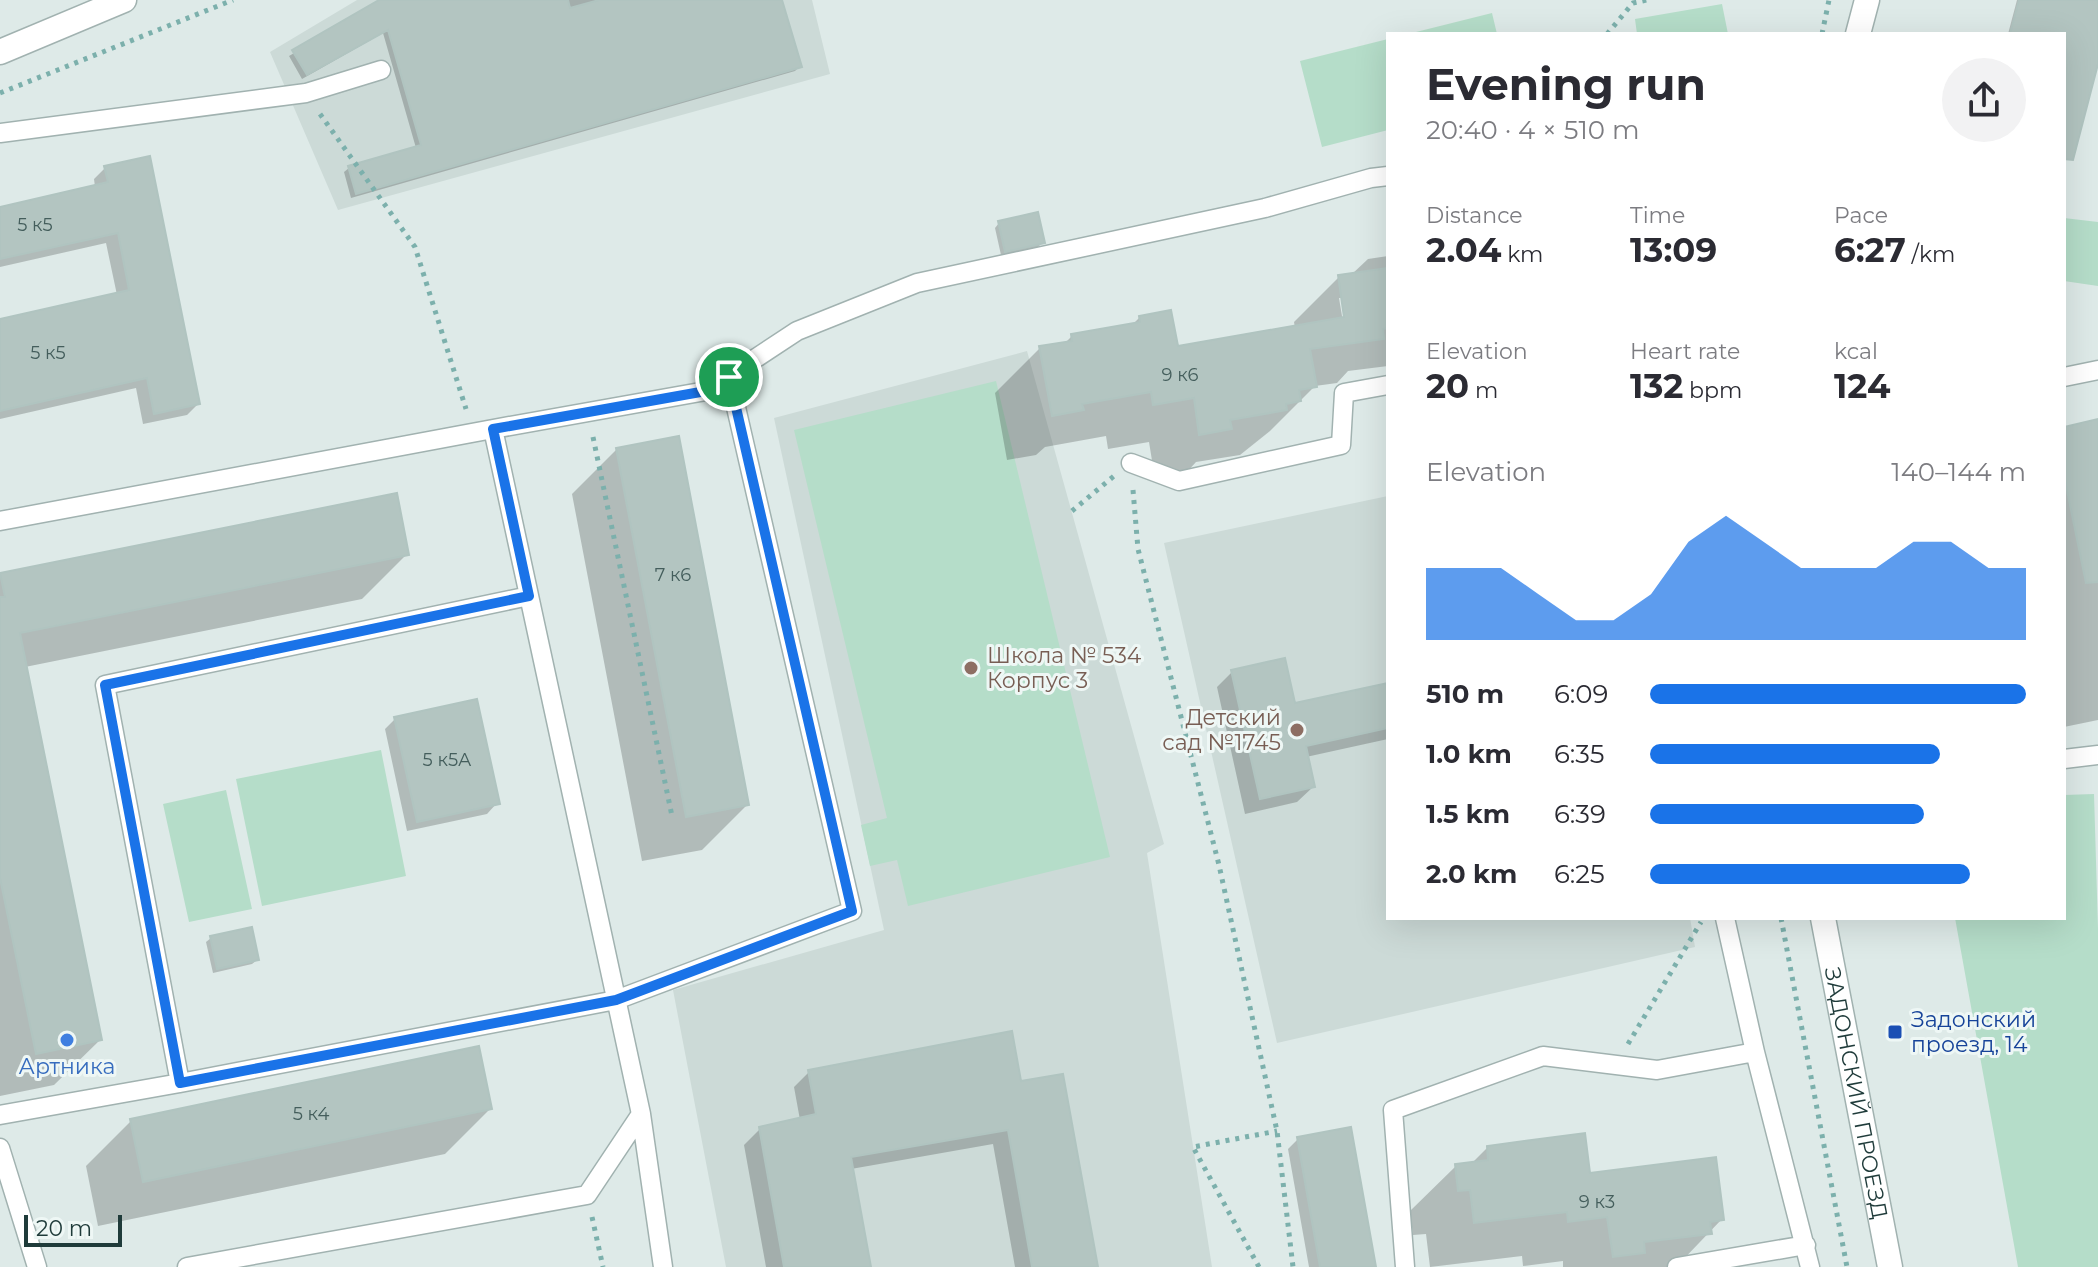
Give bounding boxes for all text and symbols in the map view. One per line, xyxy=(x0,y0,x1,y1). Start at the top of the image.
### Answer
text: Evening run xyxy=(1426,57,1706,111)
button: share xyxy=(1942,58,2026,142)
text: 20:40 · 4 × 510 m xyxy=(1426,114,1639,146)
text: Distance xyxy=(1426,202,1523,229)
text: Time xyxy=(1630,202,1685,229)
text: Pace xyxy=(1834,202,1888,229)
house number: 5 к5 xyxy=(17,214,53,236)
text: 2.04 xyxy=(1426,229,1501,271)
text: 13:09 xyxy=(1630,229,1717,271)
text: 6:27 xyxy=(1834,229,1906,271)
text: km xyxy=(1501,241,1543,268)
text: /km xyxy=(1906,241,1955,268)
text: Elevation xyxy=(1426,338,1528,365)
text: Heart rate xyxy=(1630,338,1740,365)
text: kcal xyxy=(1834,338,1878,365)
house number: 5 к5 xyxy=(30,342,66,364)
pin xyxy=(695,343,763,411)
icon: arrive xyxy=(707,355,751,399)
house number: 9 к6 xyxy=(1162,364,1198,386)
text: 20 xyxy=(1426,365,1469,407)
text: 132 xyxy=(1630,365,1683,407)
text: 124 xyxy=(1834,365,1890,407)
text: m xyxy=(1469,377,1498,404)
text: bpm xyxy=(1683,377,1742,404)
text: Elevation xyxy=(1426,456,1546,488)
text: 140–144 m xyxy=(1891,456,2026,488)
house number: 7 к6 xyxy=(655,564,691,586)
place label: Школа № 534 Корпус 3 xyxy=(987,642,1142,694)
marker: Школа № 534 Корпус 3 xyxy=(962,659,980,677)
text: 510 m xyxy=(1426,678,1504,710)
text: 6:09 xyxy=(1554,678,1608,710)
place label: Детский сад №1745 xyxy=(1162,704,1281,756)
marker: Детский сад №1745 xyxy=(1288,721,1306,739)
text: 1.0 km xyxy=(1426,738,1512,770)
text: 6:35 xyxy=(1554,738,1604,770)
house number: 5 к5А xyxy=(423,749,472,771)
text: 1.5 km xyxy=(1426,798,1510,830)
text: 6:39 xyxy=(1554,798,1606,830)
text: 2.0 km xyxy=(1426,858,1517,890)
text: 6:25 xyxy=(1554,858,1605,890)
street label: ЗАДОНСКИЙ ПРОЕЗД xyxy=(1819,965,1893,1221)
place label: Задонский проезд, 14 xyxy=(1911,1006,2036,1058)
marker: Задонский проезд, 14 xyxy=(1886,1023,1904,1041)
marker: Артника xyxy=(58,1031,76,1049)
place label: Артника xyxy=(19,1053,115,1080)
house number: 5 к4 xyxy=(293,1103,329,1125)
house number: 9 к3 xyxy=(1579,1191,1615,1213)
scale bar xyxy=(24,1211,122,1247)
text: 20 m xyxy=(36,1215,92,1242)

